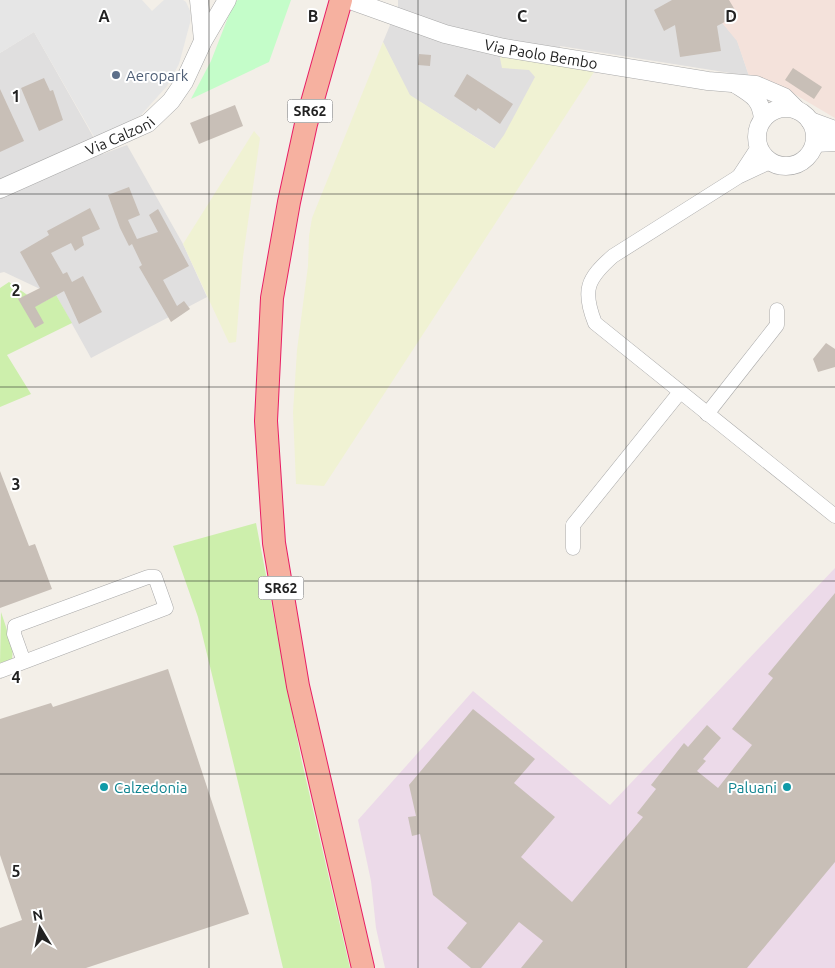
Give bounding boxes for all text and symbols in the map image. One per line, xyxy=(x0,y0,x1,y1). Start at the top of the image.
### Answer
text: A xyxy=(98,7,110,25)
text: B xyxy=(308,7,318,25)
text: C xyxy=(517,7,527,25)
text: D xyxy=(725,7,737,25)
street label: Via Paolo Bembo xyxy=(483,35,599,72)
place label: Aeropark xyxy=(126,67,189,84)
marker: Aeropark xyxy=(110,69,122,81)
text: 1 xyxy=(11,87,21,105)
road number: SR62 xyxy=(288,100,332,122)
street label: Via Calzoni xyxy=(83,113,158,158)
text: 2 xyxy=(11,281,21,299)
text: 3 xyxy=(11,475,21,493)
road number: SR62 xyxy=(258,576,304,600)
text: 4 xyxy=(11,668,21,686)
place label: Calzedonia xyxy=(114,779,187,796)
place label: Paluani xyxy=(728,779,777,796)
marker: Calzedonia xyxy=(98,781,110,793)
marker: Paluani xyxy=(781,781,793,793)
text: 5 xyxy=(11,862,21,880)
north arrow xyxy=(15,903,65,953)
text: N xyxy=(31,906,44,924)

